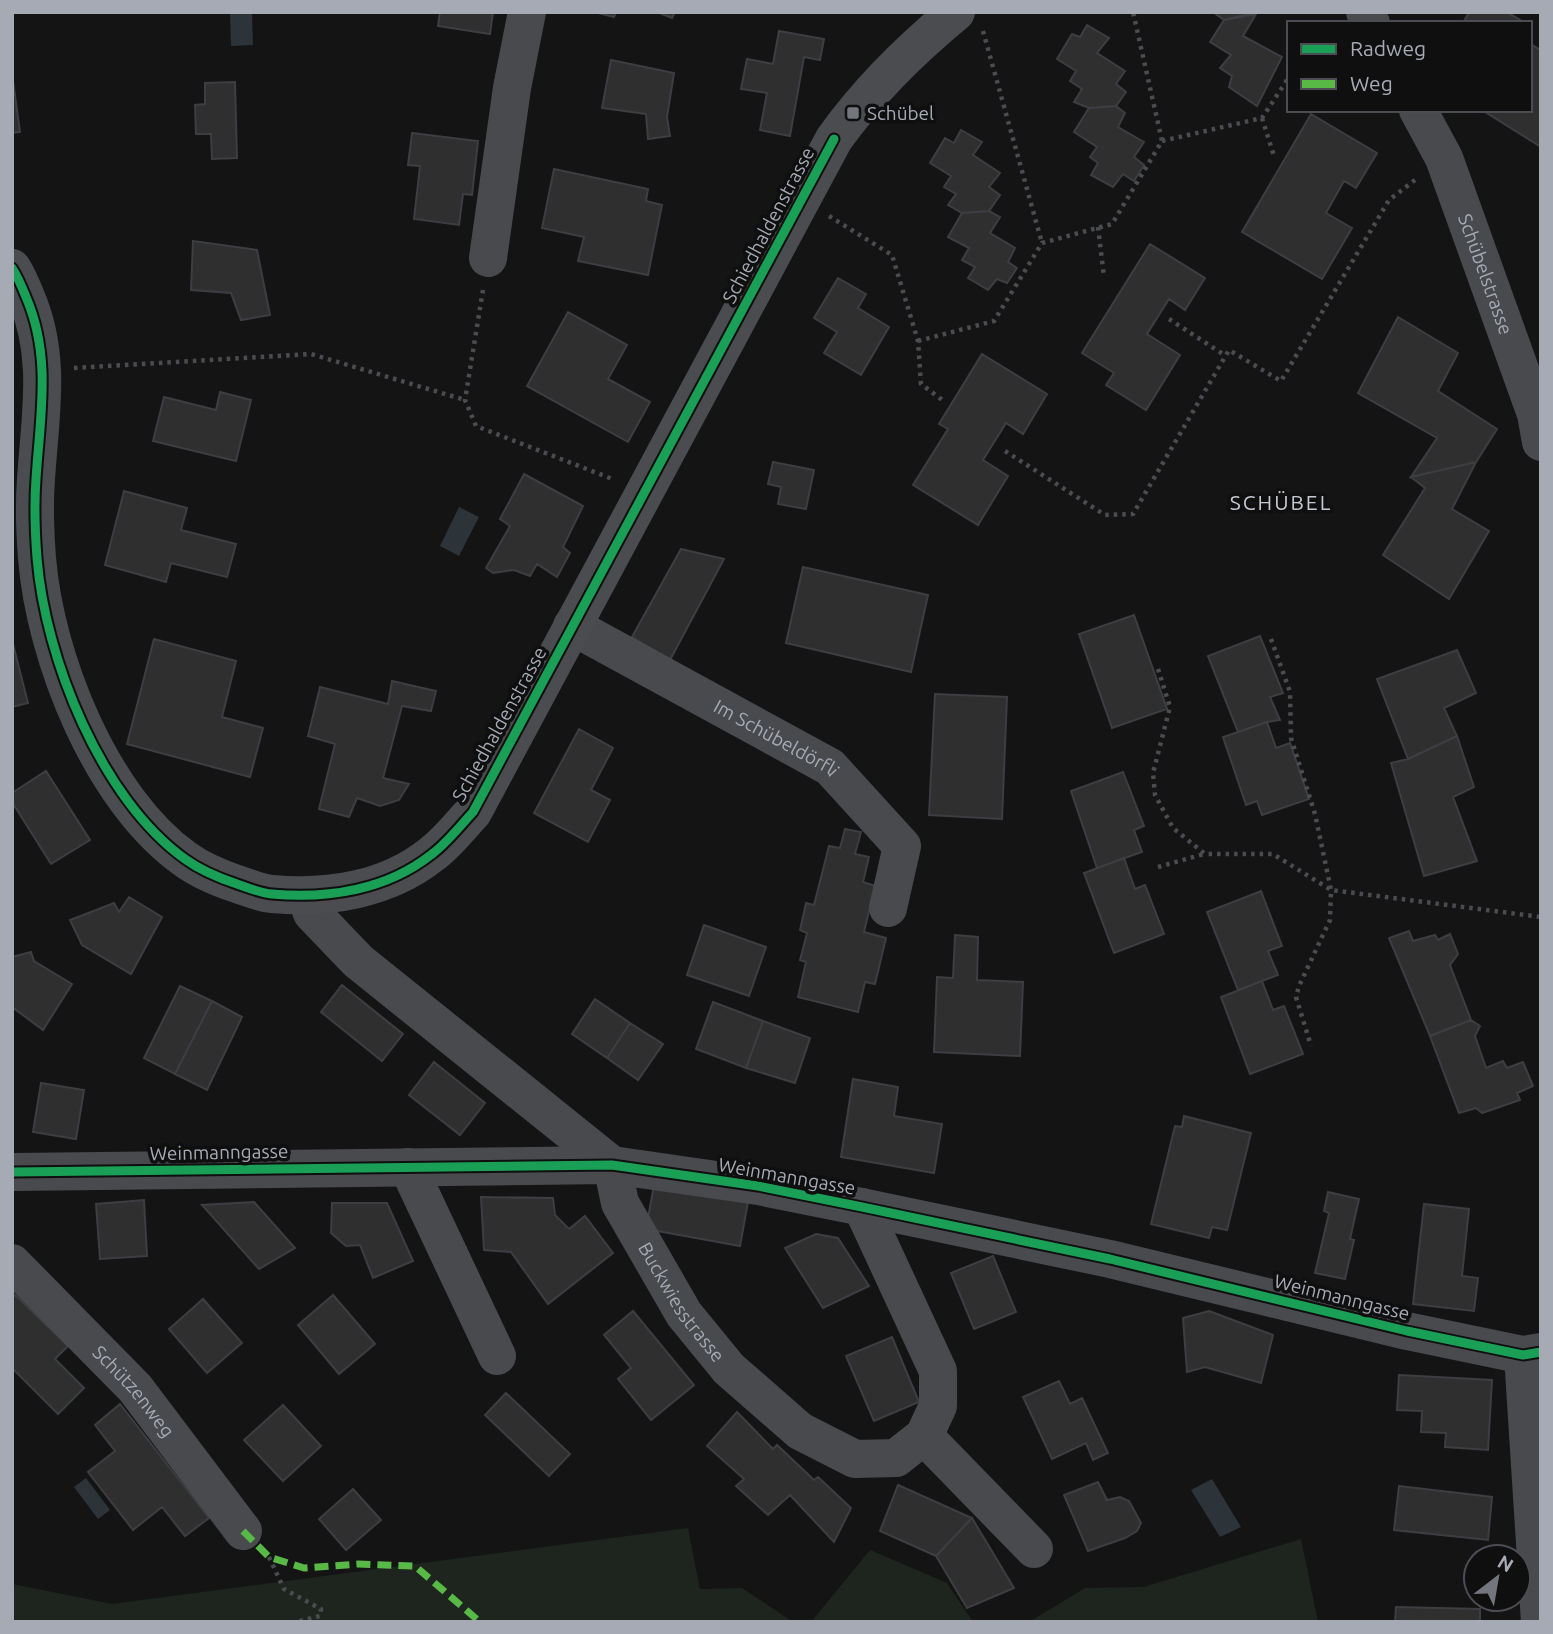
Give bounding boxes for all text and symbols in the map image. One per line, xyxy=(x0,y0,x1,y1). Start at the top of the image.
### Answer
legend xyxy=(1287,21,1532,112)
text: Radweg xyxy=(1350,36,1426,60)
text: Weg xyxy=(1350,71,1393,95)
place label: Schübel xyxy=(867,102,934,124)
marker: Schübel xyxy=(845,105,861,121)
street label: Schiedhaldenstrasse xyxy=(718,143,818,307)
street label: Schübelstrasse xyxy=(1454,211,1518,338)
district label: SCHÜBEL xyxy=(1230,490,1332,514)
street label: Schiedhaldenstrasse xyxy=(447,643,551,805)
street label: Im Schübeldörfli xyxy=(710,695,844,781)
street label: Weinmanngasse xyxy=(149,1140,289,1164)
street label: Weinmanngasse xyxy=(717,1153,857,1199)
street label: Buckwiesstrasse xyxy=(634,1238,729,1366)
street label: Weinmanngasse xyxy=(1272,1270,1412,1324)
street label: Schützenweg xyxy=(88,1341,179,1441)
north arrow xyxy=(1462,1543,1532,1613)
text: N xyxy=(1494,1550,1518,1577)

